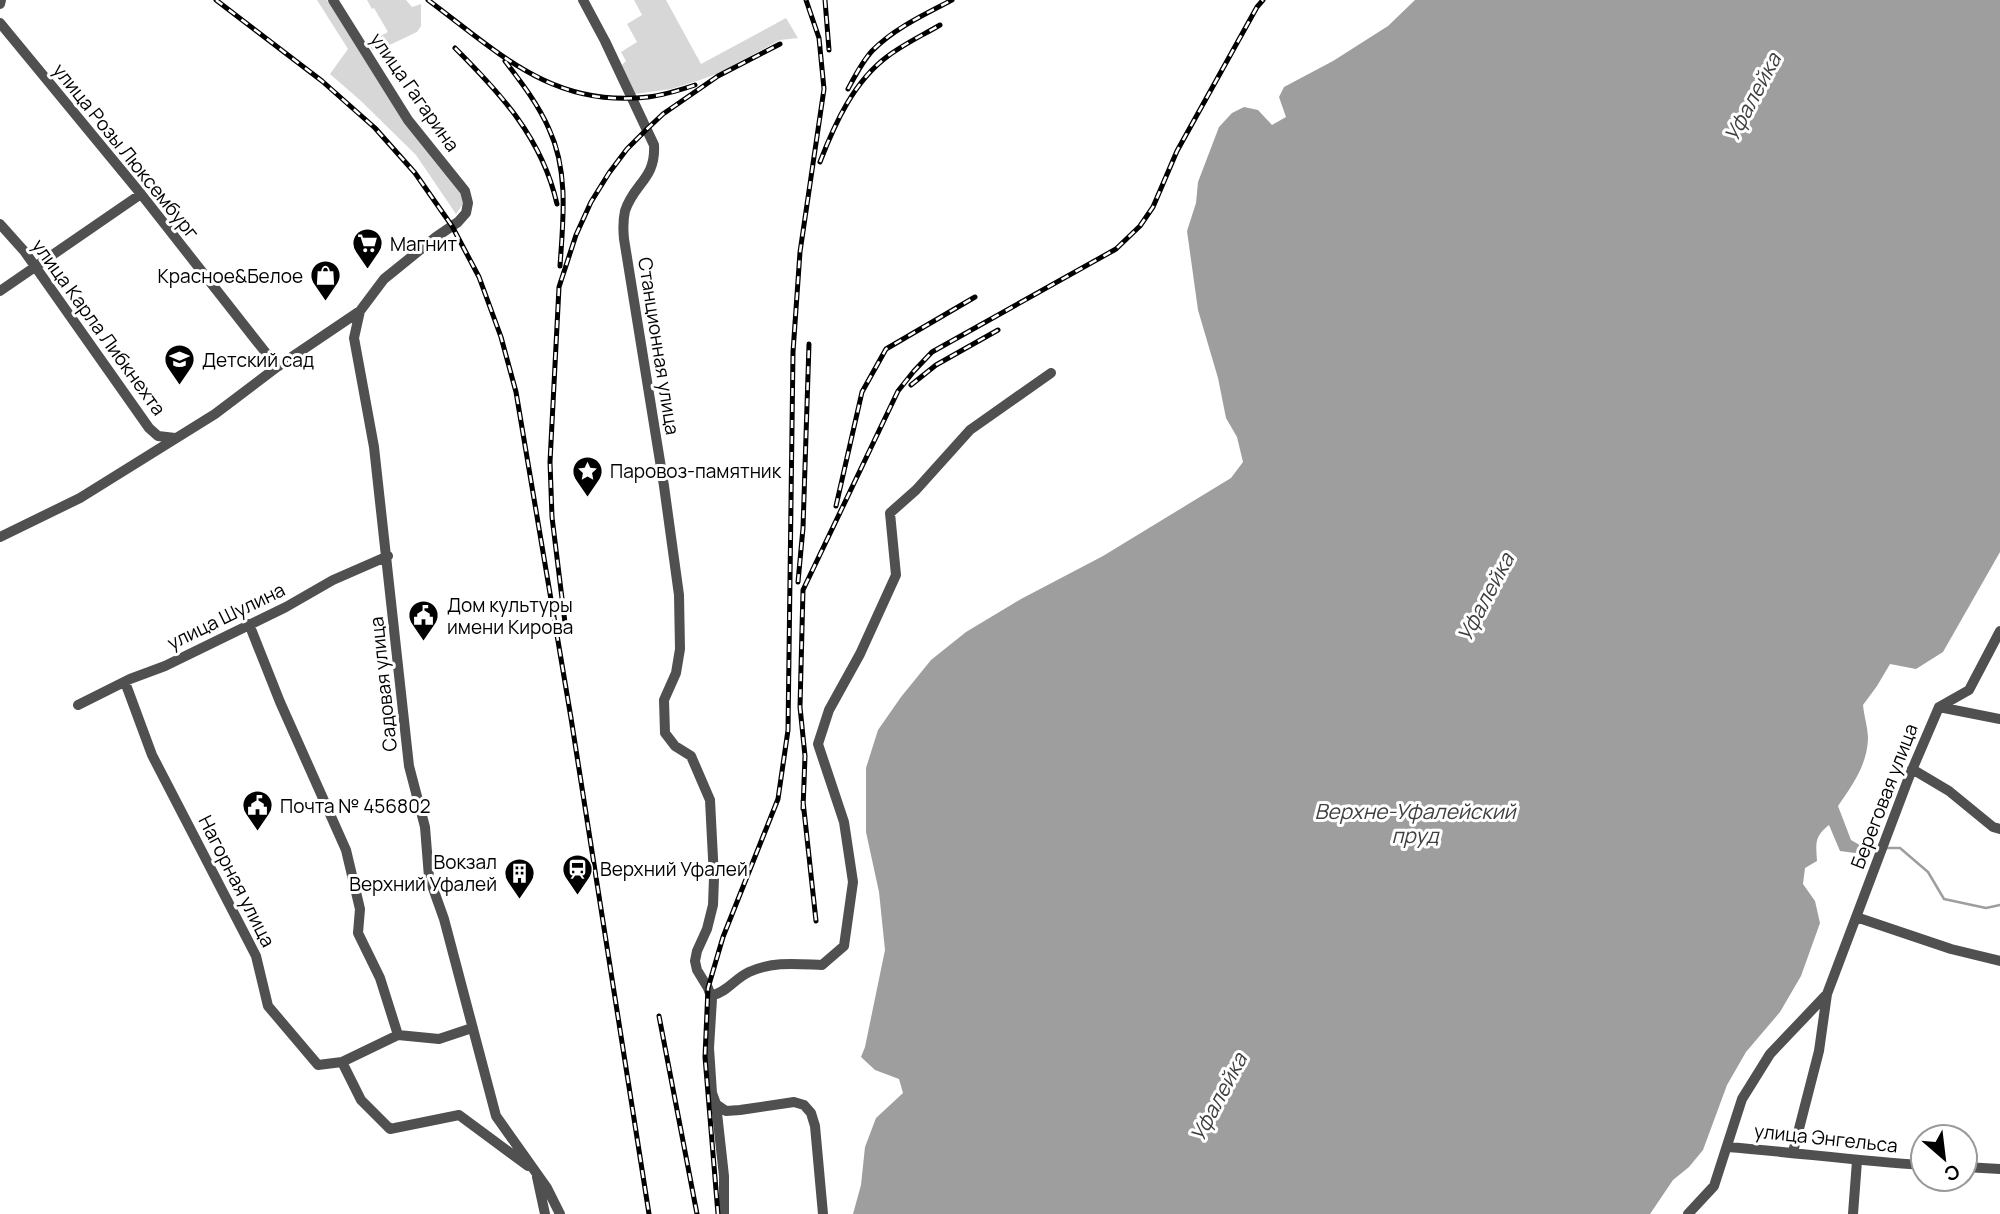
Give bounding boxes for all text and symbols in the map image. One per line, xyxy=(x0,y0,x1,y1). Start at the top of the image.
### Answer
street label: улица Гагарина xyxy=(364,27,466,157)
water label: Уфалейка xyxy=(1717,47,1788,146)
street label: улица Розы Люксембург xyxy=(47,58,205,244)
supermarket icon: Магнит xyxy=(350,227,384,271)
place label: Магнит xyxy=(390,231,457,257)
street label: улица Карла Либкнехта xyxy=(26,234,172,420)
street label: Станционная улица xyxy=(632,255,686,437)
shop icon: Красное&Белое xyxy=(309,259,343,303)
place label: Красное&Белое xyxy=(158,263,303,289)
school or university icon: Детский сад xyxy=(162,343,196,387)
place label: Детский сад xyxy=(202,347,314,373)
place icon: Паровоз-памятник xyxy=(570,454,604,498)
place label: Паровоз-памятник xyxy=(610,458,782,484)
water label: Уфалейка xyxy=(1450,547,1521,646)
street label: улица Шулина xyxy=(163,576,289,656)
place label: Дом культуры имени Кирова xyxy=(447,592,573,640)
public building icon: Дом культуры имени Кирова xyxy=(407,599,441,643)
street label: Садовая улица xyxy=(363,615,403,753)
street label: Береговая улица xyxy=(1844,720,1924,872)
public building icon: Почта № 456802 xyxy=(240,789,274,833)
place label: Почта № 456802 xyxy=(280,793,431,819)
water label: Верхне-Уфалейский пруд xyxy=(1314,797,1518,849)
street label: Нагорная улица xyxy=(193,811,281,951)
place label: Вокзал Верхний Уфалей xyxy=(349,849,497,897)
station icon: Верхний Уфалей xyxy=(560,852,594,896)
building icon: Вокзал Верхний Уфалей xyxy=(503,856,537,900)
place label: Верхний Уфалей xyxy=(600,856,748,882)
water label: Уфалейка xyxy=(1183,1047,1254,1146)
street label: улица Энгельса xyxy=(1753,1118,1899,1158)
north arrow xyxy=(1909,1123,1979,1193)
text: С xyxy=(1940,1158,1964,1188)

